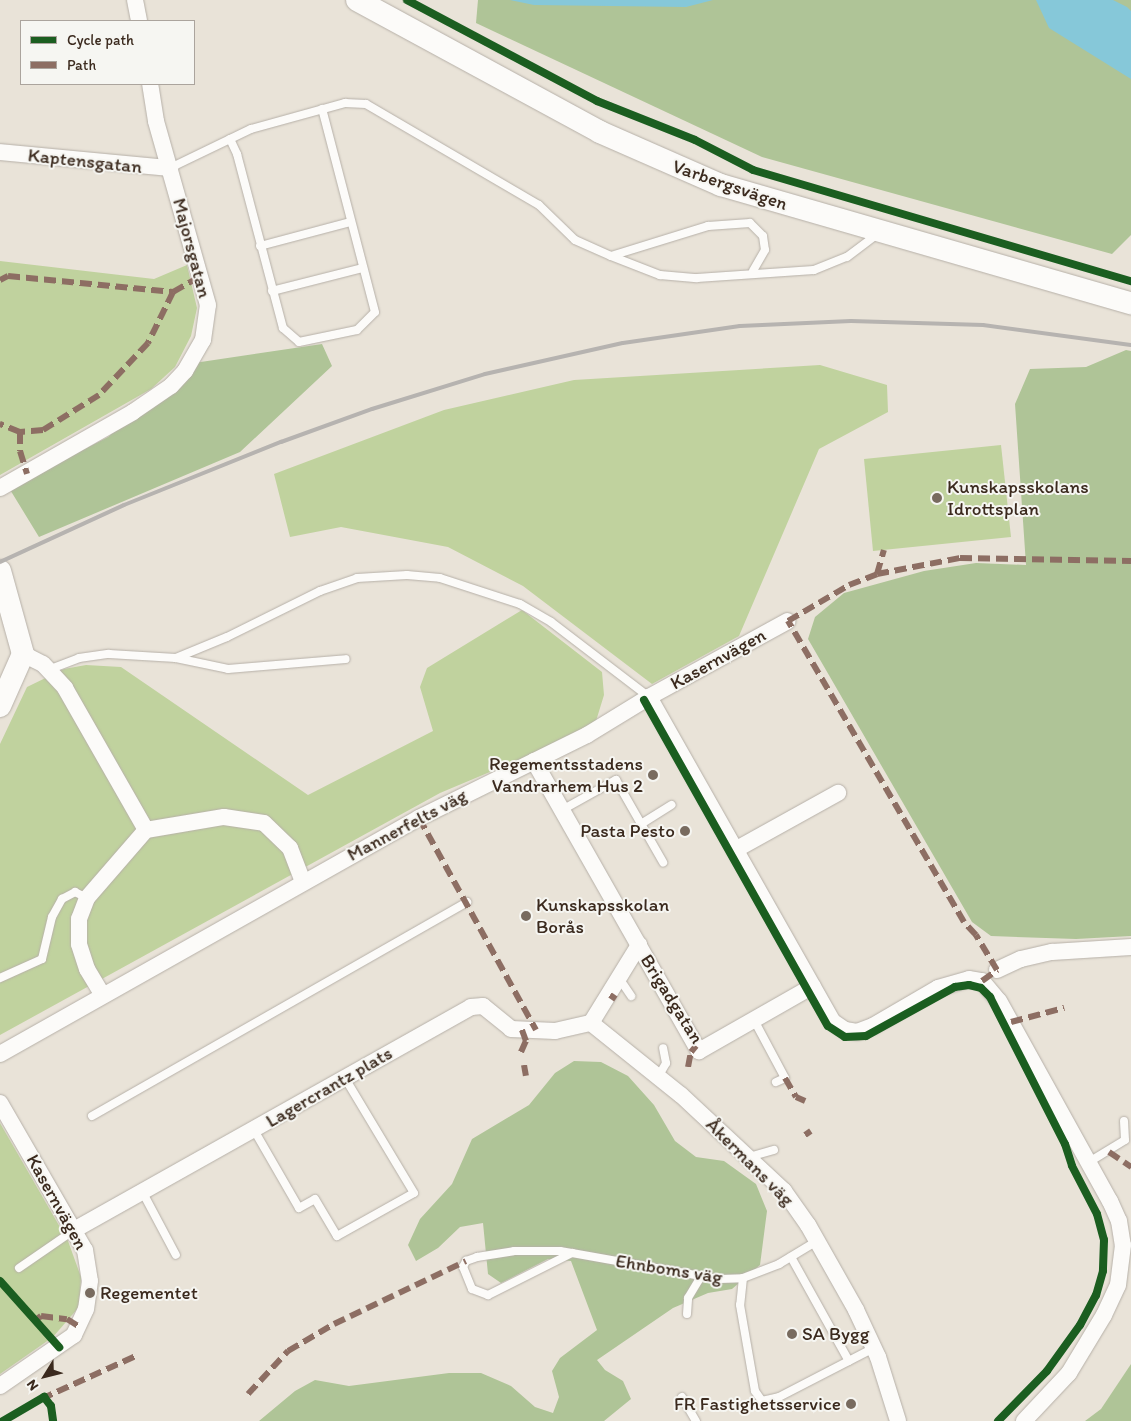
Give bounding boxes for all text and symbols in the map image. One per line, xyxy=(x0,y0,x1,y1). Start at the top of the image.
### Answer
legend xyxy=(20,20,195,85)
text: Cycle path xyxy=(67,31,134,49)
text: Path xyxy=(67,56,96,74)
street label: Kaptensgatan xyxy=(27,144,143,178)
street label: Varbergsvägen xyxy=(669,155,791,215)
street label: Majorsgatan xyxy=(168,196,216,300)
place label: Kunskapsskolans Idrottsplan xyxy=(947,476,1089,520)
marker: Kunskapsskolans Idrottsplan xyxy=(931,492,943,504)
street label: Kasernvägen xyxy=(666,623,770,695)
place label: Regementsstadens Vandrarhem Hus 2 xyxy=(489,753,643,797)
marker: Regementsstadens Vandrarhem Hus 2 xyxy=(647,769,659,781)
street label: Mannerfelts väg xyxy=(343,784,471,866)
place label: Pasta Pesto xyxy=(581,820,675,842)
marker: Pasta Pesto xyxy=(679,825,691,837)
place label: Kunskapsskolan Borås xyxy=(536,894,669,938)
marker: Kunskapsskolan Borås xyxy=(520,910,532,922)
street label: Brigadgatan xyxy=(635,950,709,1048)
street label: Lagercrantz plats xyxy=(261,1041,397,1133)
street label: Åkermans väg xyxy=(701,1113,799,1211)
street label: Kasernvägen xyxy=(21,1150,93,1254)
street label: Ehnboms väg xyxy=(614,1249,724,1289)
place label: Regementet xyxy=(100,1282,198,1304)
marker: Regementet xyxy=(84,1287,96,1299)
place label: SA Bygg xyxy=(802,1323,870,1345)
marker: SA Bygg xyxy=(786,1328,798,1340)
north arrow xyxy=(20,1351,70,1401)
text: N xyxy=(23,1376,42,1394)
place label: FR Fastighetsservice xyxy=(675,1393,841,1415)
marker: FR Fastighetsservice xyxy=(845,1398,857,1410)

